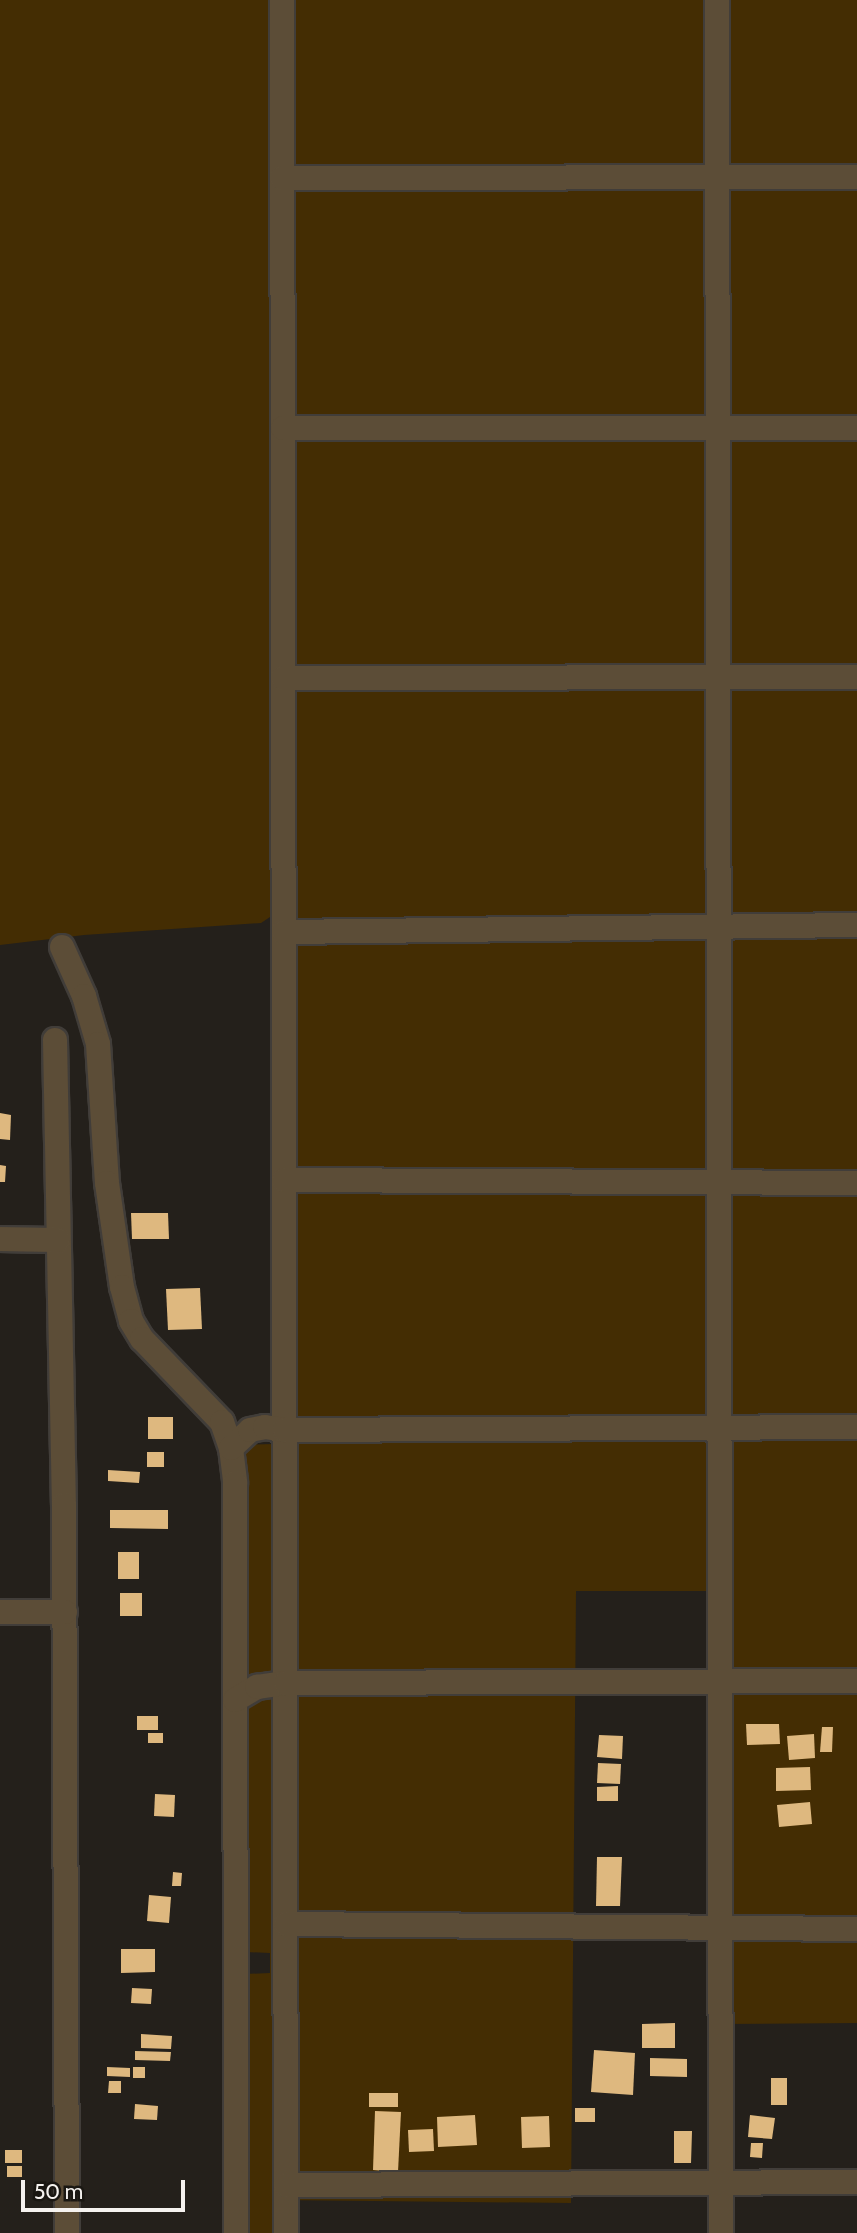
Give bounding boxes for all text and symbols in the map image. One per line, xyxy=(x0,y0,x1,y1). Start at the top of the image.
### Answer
scale bar xyxy=(24,2166,189,2210)
text: 50 m xyxy=(34,2179,83,2204)

